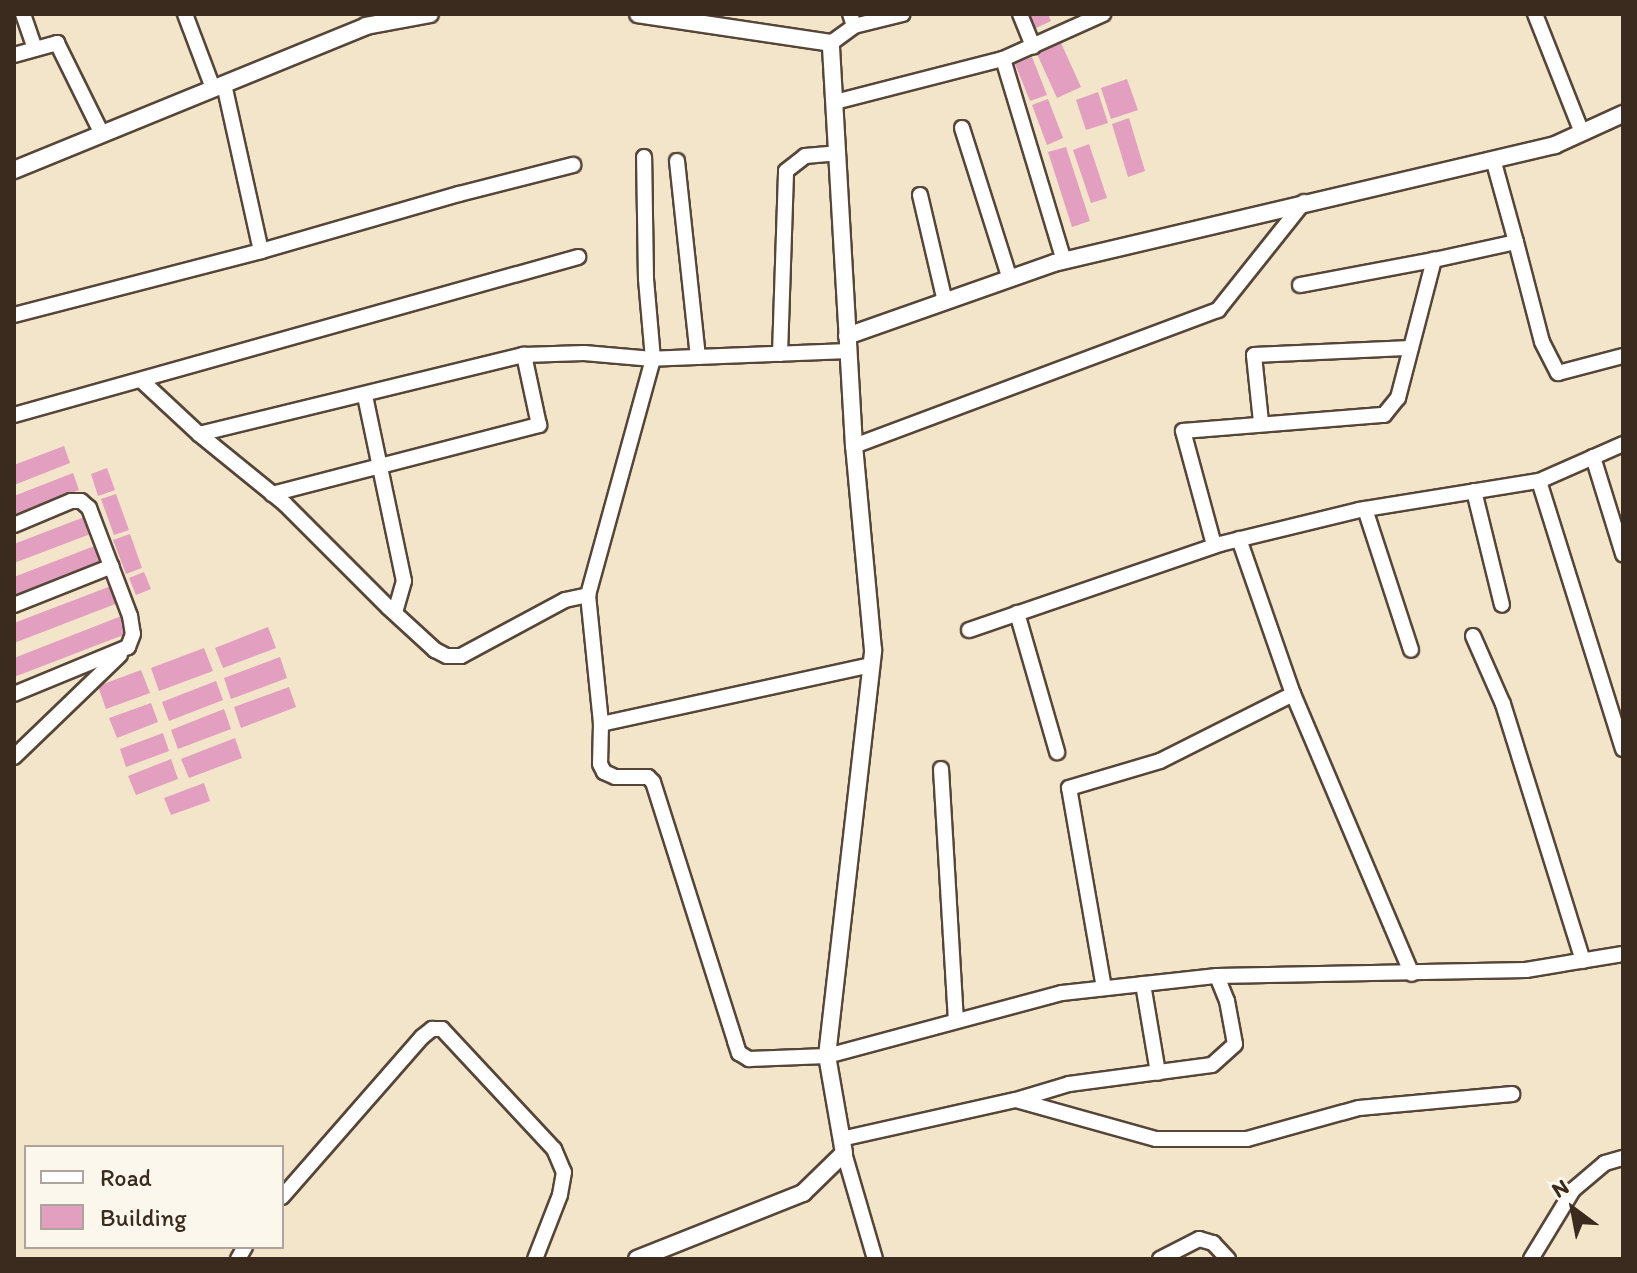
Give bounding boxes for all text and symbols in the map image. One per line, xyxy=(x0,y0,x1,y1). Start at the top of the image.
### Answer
legend xyxy=(24,1145,284,1249)
text: Road xyxy=(100,1163,152,1192)
north arrow xyxy=(1533,1169,1613,1249)
text: N xyxy=(1547,1173,1573,1204)
text: Building xyxy=(100,1203,187,1232)

